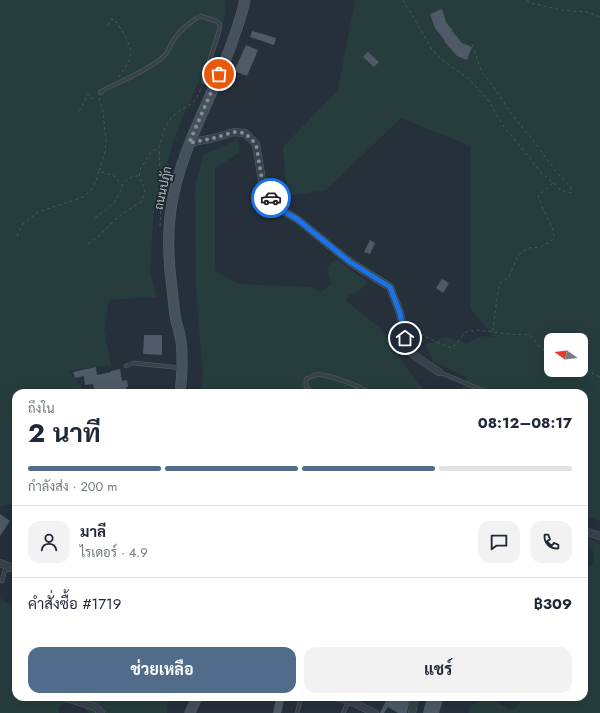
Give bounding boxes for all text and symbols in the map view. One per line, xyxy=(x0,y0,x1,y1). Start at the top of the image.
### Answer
pin xyxy=(202,57,236,91)
icon: bag xyxy=(208,63,230,85)
street label: ถนนปฏัก xyxy=(150,164,176,212)
courier xyxy=(251,178,291,218)
icon: car xyxy=(260,187,282,209)
pin xyxy=(388,321,422,355)
icon: home xyxy=(394,327,416,349)
north arrow xyxy=(544,333,588,377)
map controls xyxy=(544,333,588,377)
text: ถึงใน xyxy=(28,399,55,418)
text: 08:12–08:17 xyxy=(478,412,572,434)
text: 2 นาที xyxy=(28,414,101,452)
text: กำลังส่ง · 200 m xyxy=(28,477,117,496)
button: person xyxy=(28,521,70,563)
text: มาลี xyxy=(80,521,106,543)
button: chat xyxy=(478,521,520,563)
button: phone xyxy=(530,521,572,563)
text: ไรเดอร์ · 4.9 xyxy=(80,543,148,562)
text: คำสั่งซื้อ #1719 xyxy=(28,593,121,615)
text: ฿309 xyxy=(534,593,572,615)
button: ช่วยเหลือ xyxy=(28,647,296,693)
button: แชร์ xyxy=(304,647,572,693)

